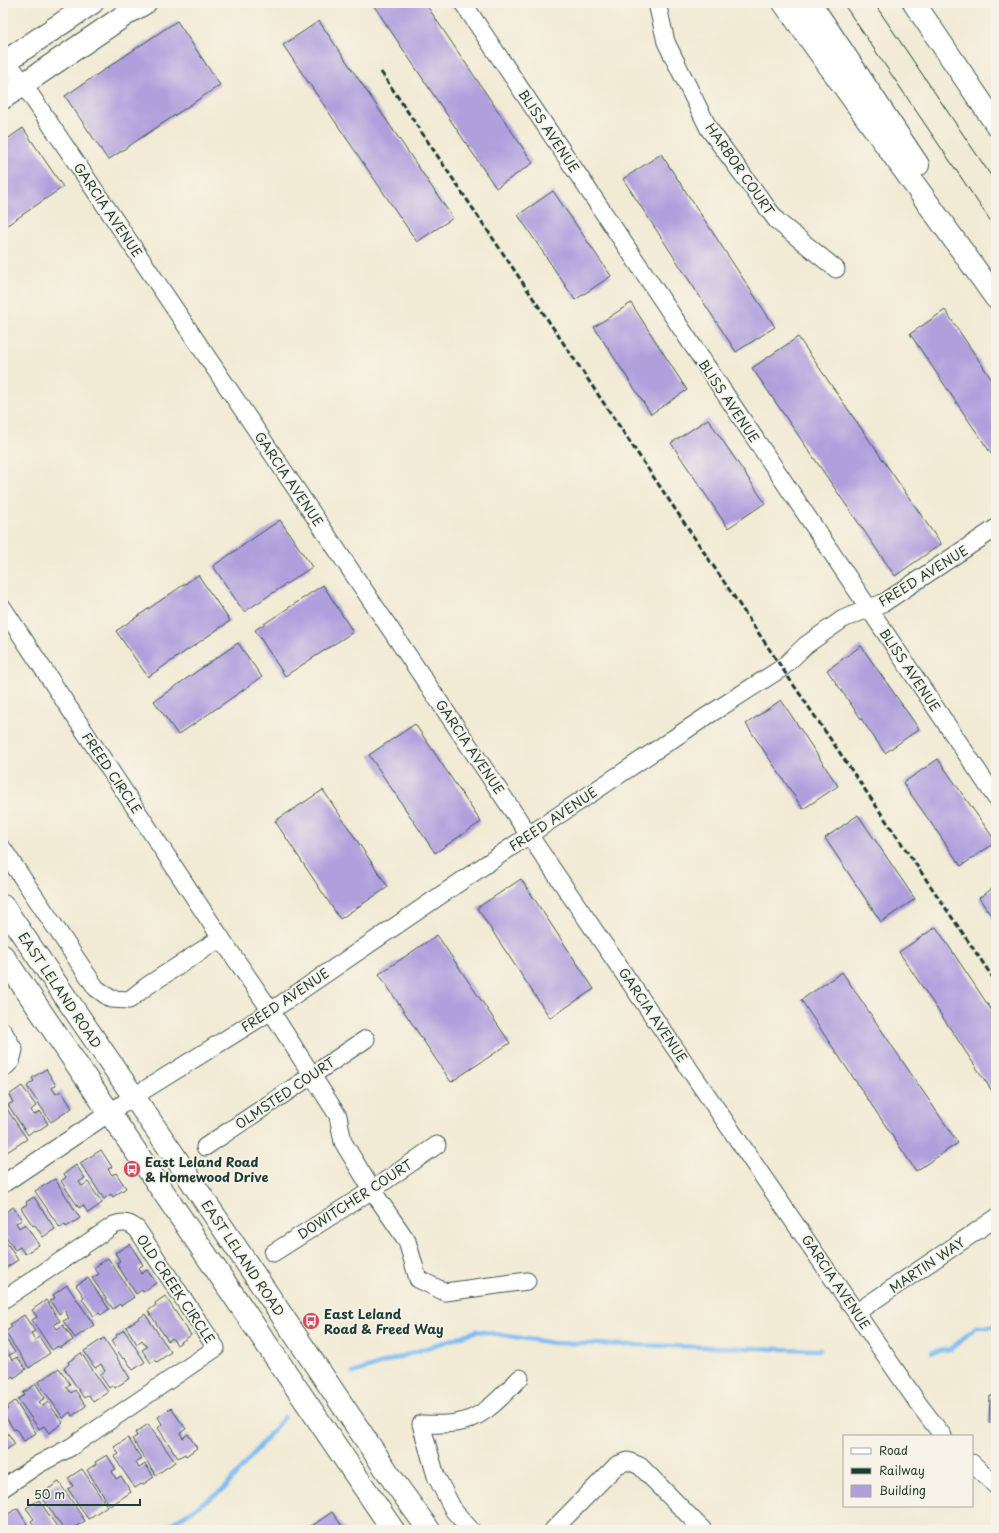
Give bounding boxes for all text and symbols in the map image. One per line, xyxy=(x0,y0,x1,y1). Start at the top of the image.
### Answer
street label: BLISS AVENUE xyxy=(515,85,584,176)
street label: HARBOR COURT xyxy=(701,119,779,219)
street label: GARCIA AVENUE xyxy=(70,159,147,261)
street label: BLISS AVENUE xyxy=(695,355,764,446)
street label: GARCIA AVENUE xyxy=(251,428,328,530)
street label: FREED AVENUE xyxy=(874,540,971,611)
street label: BLISS AVENUE xyxy=(876,624,945,715)
street label: GARCIA AVENUE xyxy=(432,696,509,798)
street label: FREED CIRCLE xyxy=(78,728,147,817)
street label: FREED AVENUE xyxy=(505,782,600,855)
street label: EAST LELAND ROAD xyxy=(14,928,107,1052)
street label: FREED AVENUE xyxy=(237,963,332,1036)
street label: GARCIA AVENUE xyxy=(615,964,692,1066)
street label: OLMSTED COURT xyxy=(231,1052,339,1133)
place label: East Leland Road & Homewood Drive xyxy=(145,1152,269,1186)
street label: DOWITCHER COURT xyxy=(294,1154,416,1243)
bus stop icon: East Leland Road & Homewood Drive xyxy=(122,1159,142,1179)
street label: EAST LELAND ROAD xyxy=(197,1196,290,1320)
street label: OLD CREEK CIRCLE xyxy=(133,1230,220,1347)
street label: GARCIA AVENUE xyxy=(798,1231,875,1333)
street label: MARTIN WAY xyxy=(885,1232,968,1297)
place label: East Leland Road & Freed Way xyxy=(324,1304,444,1338)
bus stop icon: East Leland Road & Freed Way xyxy=(301,1311,321,1331)
legend xyxy=(843,1435,973,1507)
text: Road xyxy=(879,1441,908,1459)
text: Railway xyxy=(879,1461,925,1479)
scale bar xyxy=(28,1481,140,1507)
text: Building xyxy=(879,1481,926,1499)
text: 50 m xyxy=(34,1485,65,1503)

